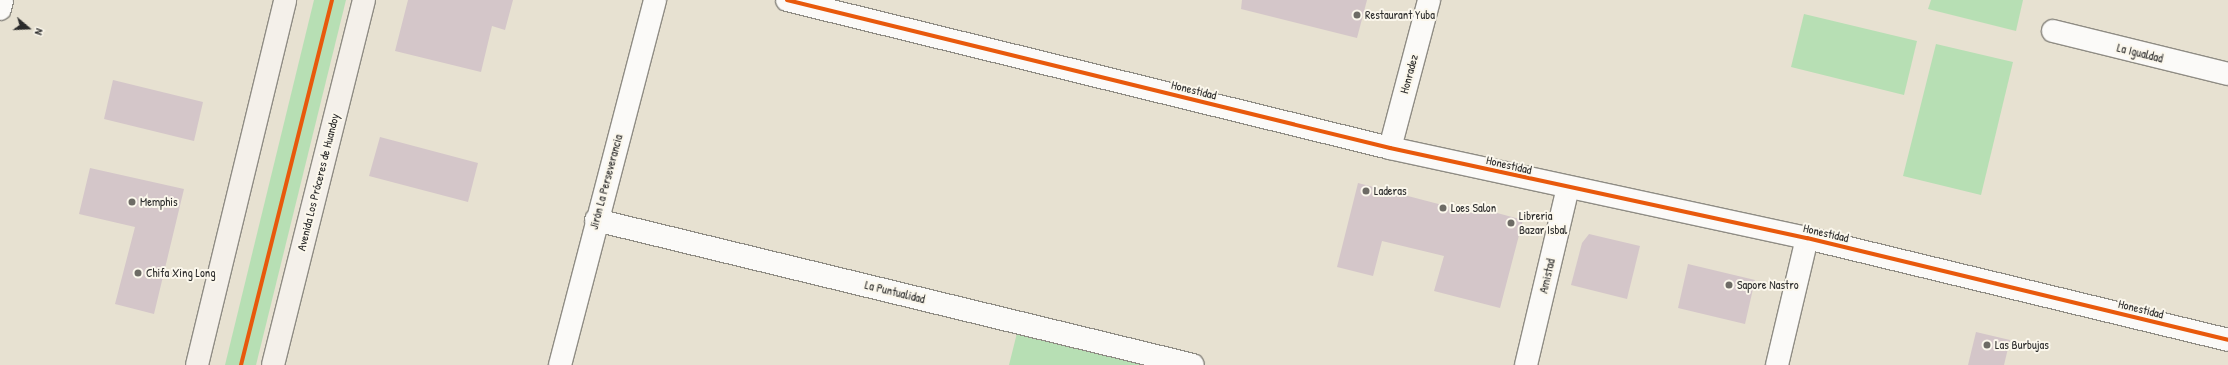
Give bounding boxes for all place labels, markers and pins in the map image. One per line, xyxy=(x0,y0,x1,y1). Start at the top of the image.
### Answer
place label: Restaurant Yuba xyxy=(1365,8,1435,22)
marker: Restaurant Yuba xyxy=(1352,10,1362,20)
place label: Laderas xyxy=(1374,184,1407,198)
marker: Laderas xyxy=(1361,186,1371,196)
place label: Memphis xyxy=(140,195,178,209)
marker: Memphis xyxy=(127,197,137,207)
place label: Loes Salon xyxy=(1451,201,1496,215)
marker: Loes Salon xyxy=(1438,203,1448,213)
place label: Libreria Bazar Isbal xyxy=(1519,209,1567,237)
marker: Libreria Bazar Isbal xyxy=(1506,218,1516,228)
place label: Chifa Xing Long xyxy=(146,266,216,280)
marker: Chifa Xing Long xyxy=(133,268,143,278)
place label: Sapore Nastro xyxy=(1737,278,1799,292)
marker: Sapore Nastro xyxy=(1724,280,1734,290)
place label: Las Burbujas xyxy=(1995,338,2049,352)
marker: Las Burbujas xyxy=(1982,340,1992,350)

